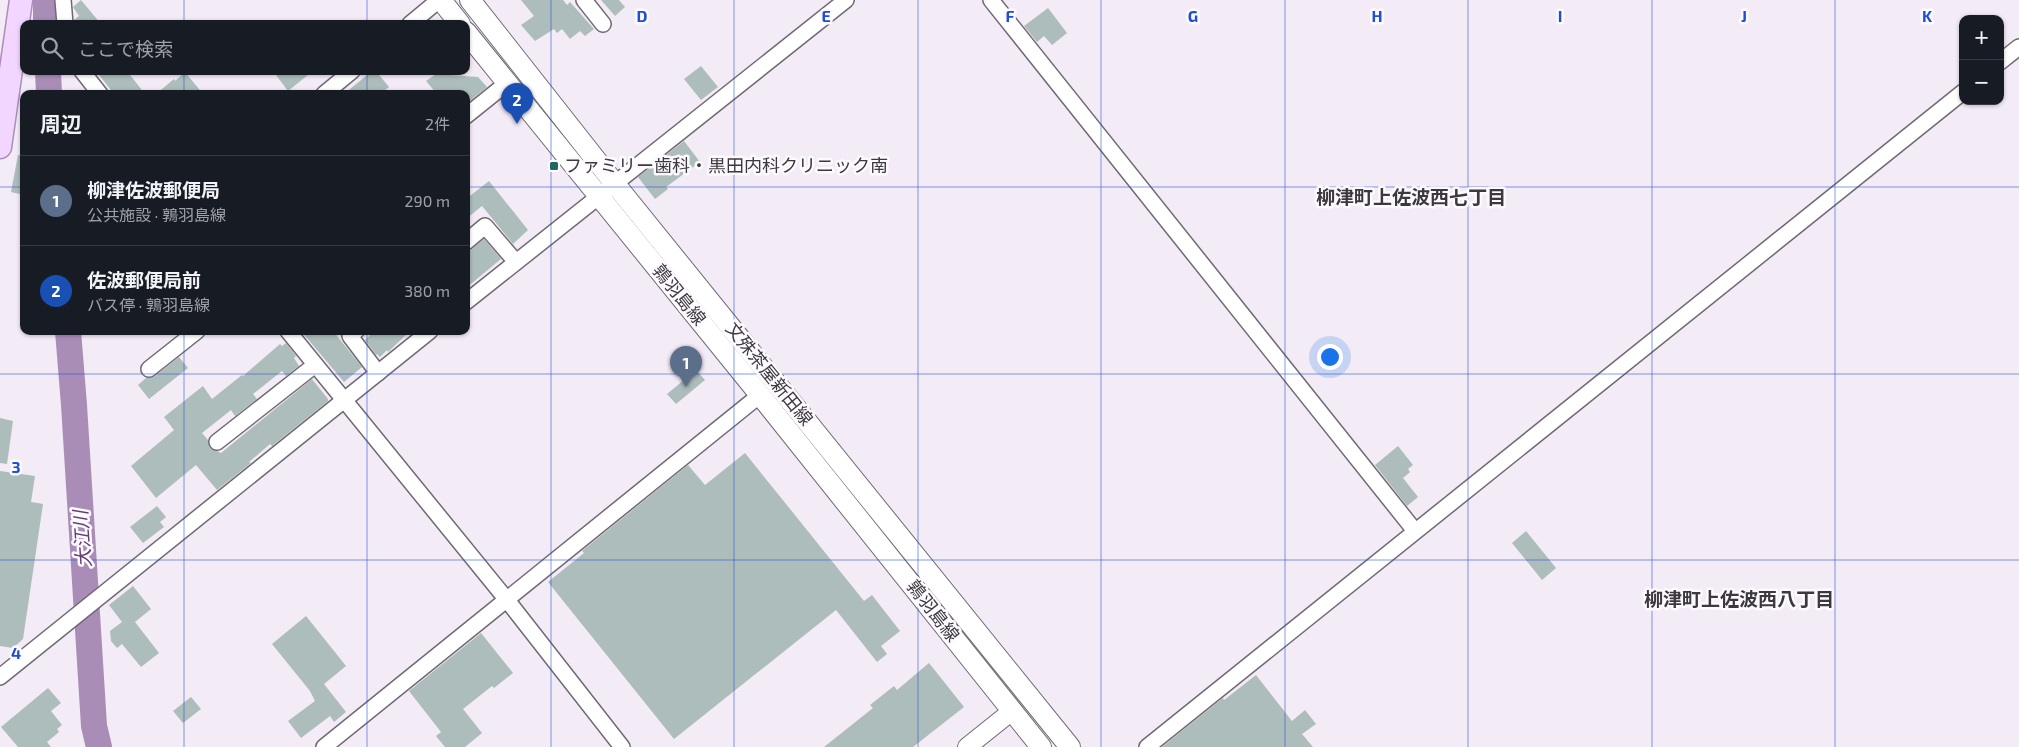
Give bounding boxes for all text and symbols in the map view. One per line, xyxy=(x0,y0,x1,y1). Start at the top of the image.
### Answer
text: D xyxy=(637,6,648,25)
text: E xyxy=(821,6,831,25)
text: F xyxy=(1006,6,1015,25)
text: G xyxy=(1188,6,1198,25)
text: H xyxy=(1371,6,1383,25)
text: I xyxy=(1558,6,1562,25)
text: J xyxy=(1741,6,1747,25)
text: K xyxy=(1922,6,1933,25)
map controls xyxy=(1959,15,2004,105)
button: + xyxy=(1959,15,2004,60)
search box xyxy=(20,20,470,75)
icon: search xyxy=(38,34,66,62)
text: ここで検索 xyxy=(78,37,173,60)
button: − xyxy=(1959,60,2004,105)
pin: 2 xyxy=(501,83,533,124)
text: 周辺 xyxy=(40,111,82,136)
text: 2件 xyxy=(425,114,450,133)
place label: ファミリー歯科・黒田内科クリニック南 xyxy=(564,154,888,176)
marker: ファミリー歯科・黒田内科クリニック南 xyxy=(548,160,560,172)
text: 柳津佐波郵便局 xyxy=(87,178,220,201)
district label: 柳津町上佐波西七丁目 xyxy=(1316,185,1506,208)
text: 1 xyxy=(53,191,59,210)
text: 290 m xyxy=(405,191,450,210)
text: 公共施設 · 鶉羽島線 xyxy=(87,205,226,224)
street label: 鶉羽島線 xyxy=(649,259,711,329)
text: 佐波郵便局前 xyxy=(87,268,201,291)
text: 2 xyxy=(51,281,61,300)
text: 380 m xyxy=(404,281,450,300)
text: バス停 · 鶉羽島線 xyxy=(87,295,210,314)
street label: 文殊茶屋新田線 xyxy=(722,317,818,429)
your location xyxy=(1317,344,1343,370)
pin: 1 xyxy=(670,346,702,387)
text: 3 xyxy=(11,457,21,476)
water label: 大江川 xyxy=(68,508,95,568)
street label: 鶉羽島線 xyxy=(903,575,965,646)
district label: 柳津町上佐波西八丁目 xyxy=(1644,587,1834,610)
text: 4 xyxy=(11,643,21,662)

